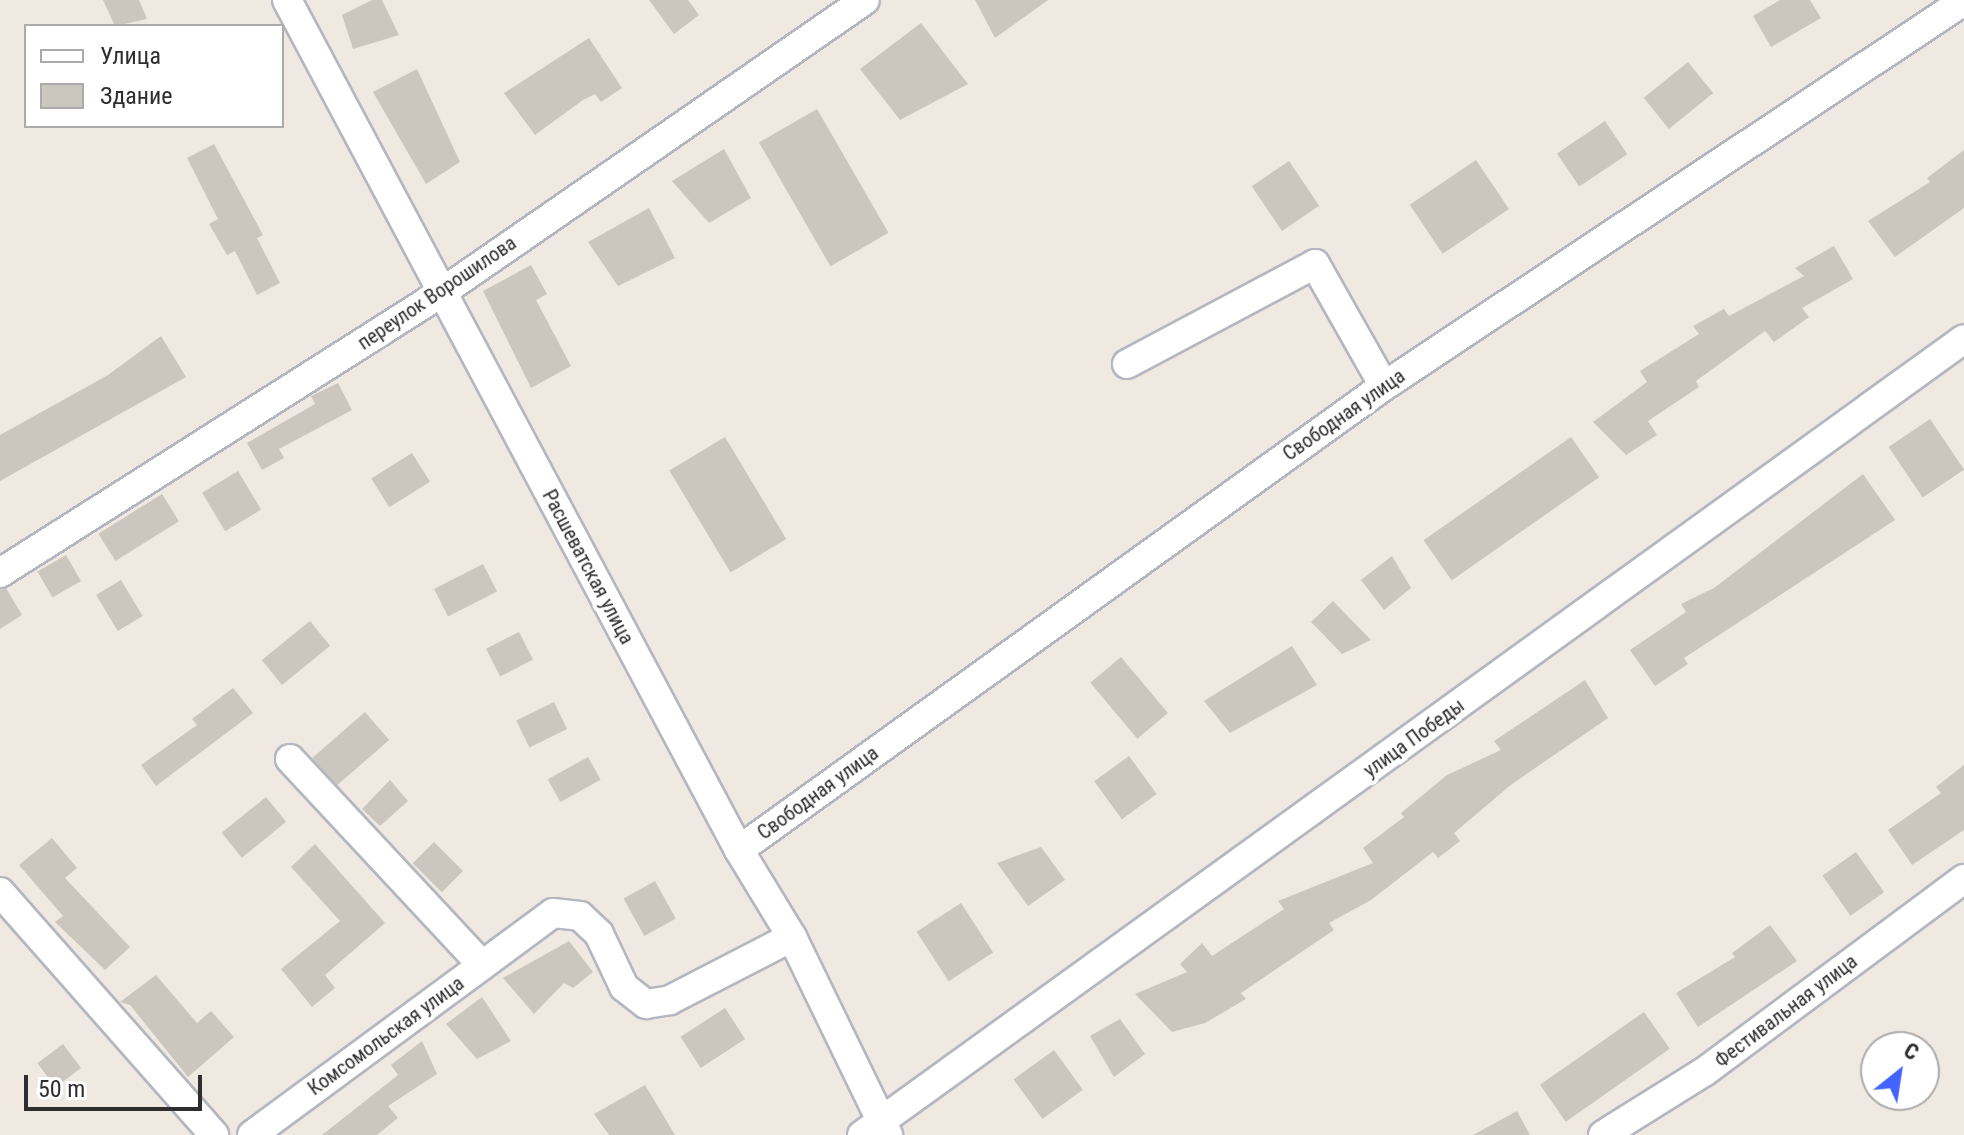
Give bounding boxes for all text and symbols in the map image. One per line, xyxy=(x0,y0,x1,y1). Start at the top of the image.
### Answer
legend xyxy=(24,24,284,128)
text: Улица xyxy=(100,42,161,70)
text: Здание xyxy=(100,82,172,110)
street label: переулок Ворошилова xyxy=(353,231,521,355)
street label: Свободная улица xyxy=(1278,364,1410,466)
street label: Расшеватская улица xyxy=(537,486,639,648)
street label: улица Победы xyxy=(1359,693,1469,783)
street label: Свободная улица xyxy=(753,741,883,845)
street label: Фестивальная улица xyxy=(1710,949,1862,1073)
street label: Комсомольская улица xyxy=(303,971,469,1101)
north arrow xyxy=(1860,1031,1940,1111)
text: С xyxy=(1900,1038,1923,1065)
scale bar xyxy=(28,1059,206,1109)
text: 50 m xyxy=(38,1075,85,1103)

